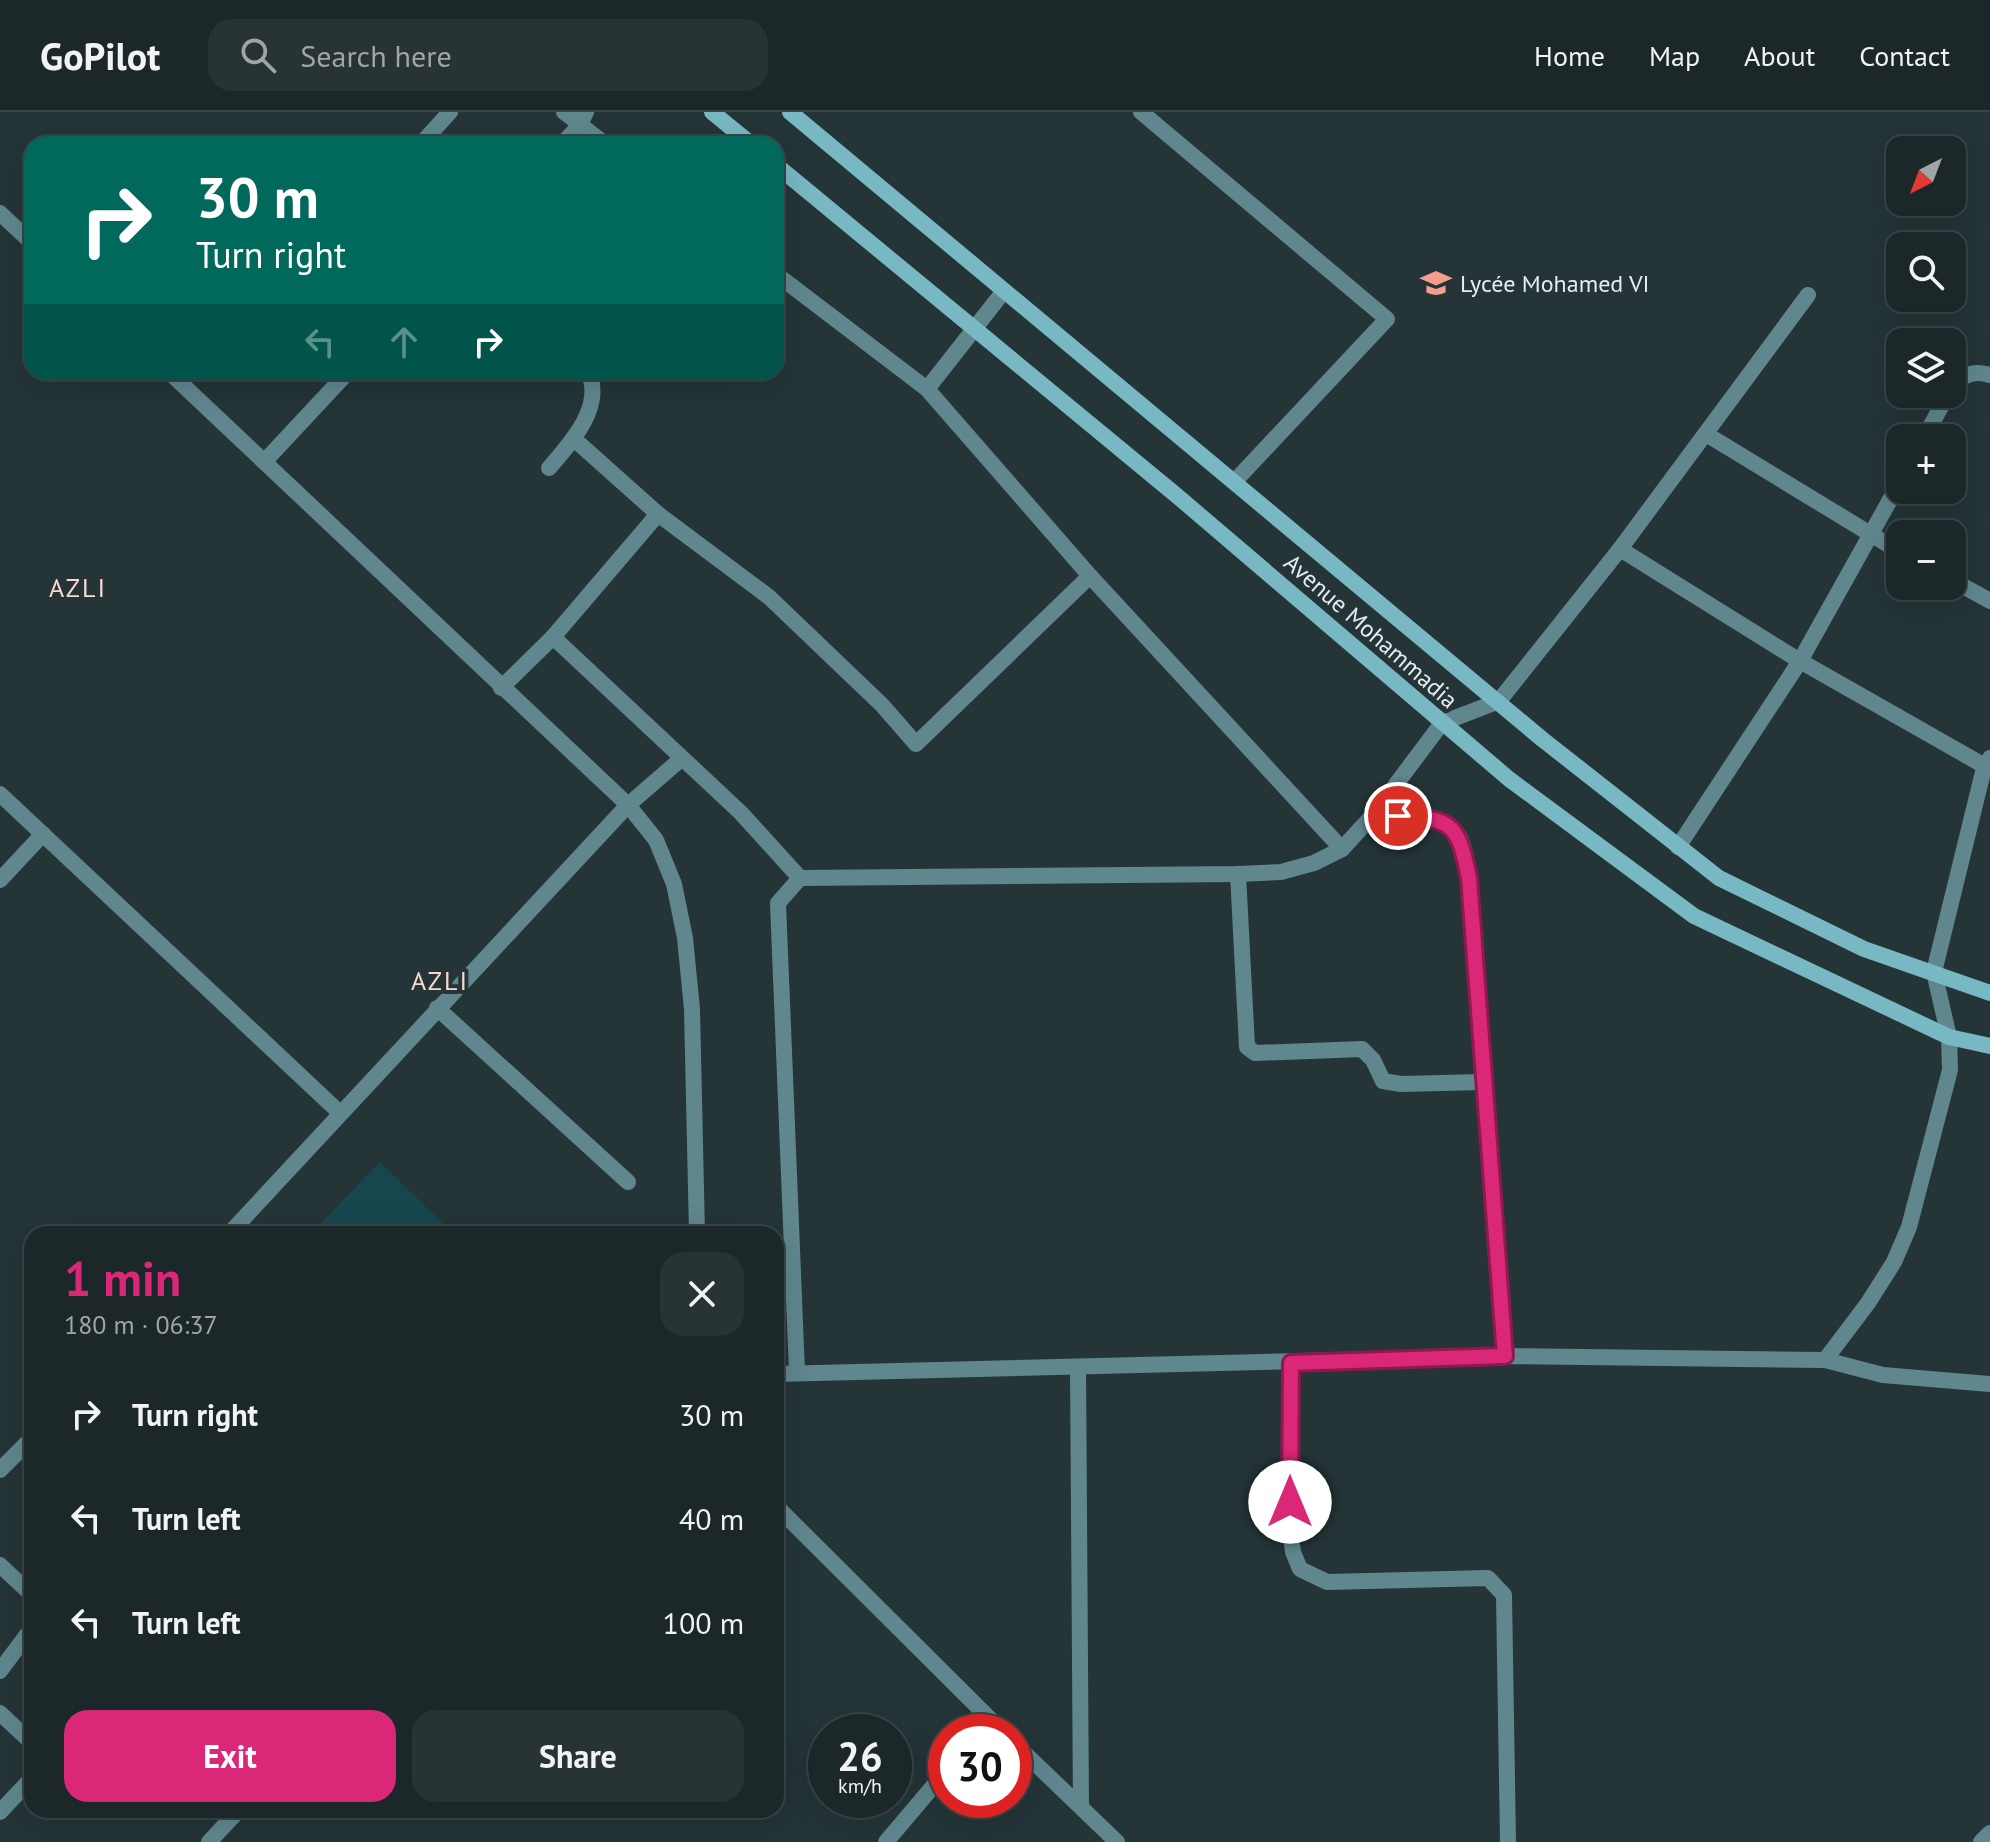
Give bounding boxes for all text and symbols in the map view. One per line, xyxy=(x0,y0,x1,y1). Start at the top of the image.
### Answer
search box xyxy=(208,19,768,91)
text: GoPilot xyxy=(40,31,160,80)
icon: search xyxy=(236,33,280,77)
text: Search here xyxy=(300,36,452,75)
text: Home xyxy=(1534,37,1605,74)
text: Map xyxy=(1649,37,1700,74)
text: About xyxy=(1744,37,1815,74)
text: Contact xyxy=(1859,37,1950,74)
north arrow xyxy=(1886,136,1966,216)
map controls xyxy=(1886,136,1966,600)
text: 30 m xyxy=(196,161,319,233)
icon: right xyxy=(64,168,168,272)
text: Turn right xyxy=(196,231,346,278)
button: search xyxy=(1886,232,1966,312)
school or university icon: Lycée Mohamed VI xyxy=(1419,266,1453,300)
place label: Lycée Mohamed VI xyxy=(1460,268,1650,299)
icon: left xyxy=(298,320,342,364)
icon: ahead xyxy=(382,320,426,364)
icon: right xyxy=(466,320,510,364)
button: layers xyxy=(1886,328,1966,408)
button: + xyxy=(1886,424,1966,504)
button: − xyxy=(1886,520,1966,600)
street label: Avenue Mohammadia xyxy=(1278,547,1464,715)
district label: AZLI xyxy=(49,571,107,604)
pin xyxy=(1364,782,1432,850)
icon: arrive xyxy=(1376,794,1420,838)
district label: AZLI xyxy=(411,964,469,997)
text: 1 min xyxy=(64,1247,181,1309)
button: close xyxy=(660,1252,744,1336)
text: 180 m · 06:37 xyxy=(64,1308,218,1341)
icon: right xyxy=(64,1392,108,1436)
text: Turn right xyxy=(132,1395,258,1434)
text: 30 m xyxy=(679,1395,744,1434)
position arrow xyxy=(1248,1460,1332,1544)
icon: left xyxy=(64,1496,108,1540)
text: Turn left xyxy=(132,1499,240,1538)
text: 40 m xyxy=(679,1499,744,1538)
icon: left xyxy=(64,1600,108,1644)
text: Turn left xyxy=(132,1603,240,1642)
text: 100 m xyxy=(663,1603,744,1642)
button: Exit xyxy=(64,1710,396,1802)
button: Share xyxy=(412,1710,744,1802)
speed limit sign: 30 xyxy=(928,1714,1032,1818)
text: 26 xyxy=(837,1730,883,1782)
text: km/h xyxy=(838,1773,882,1799)

